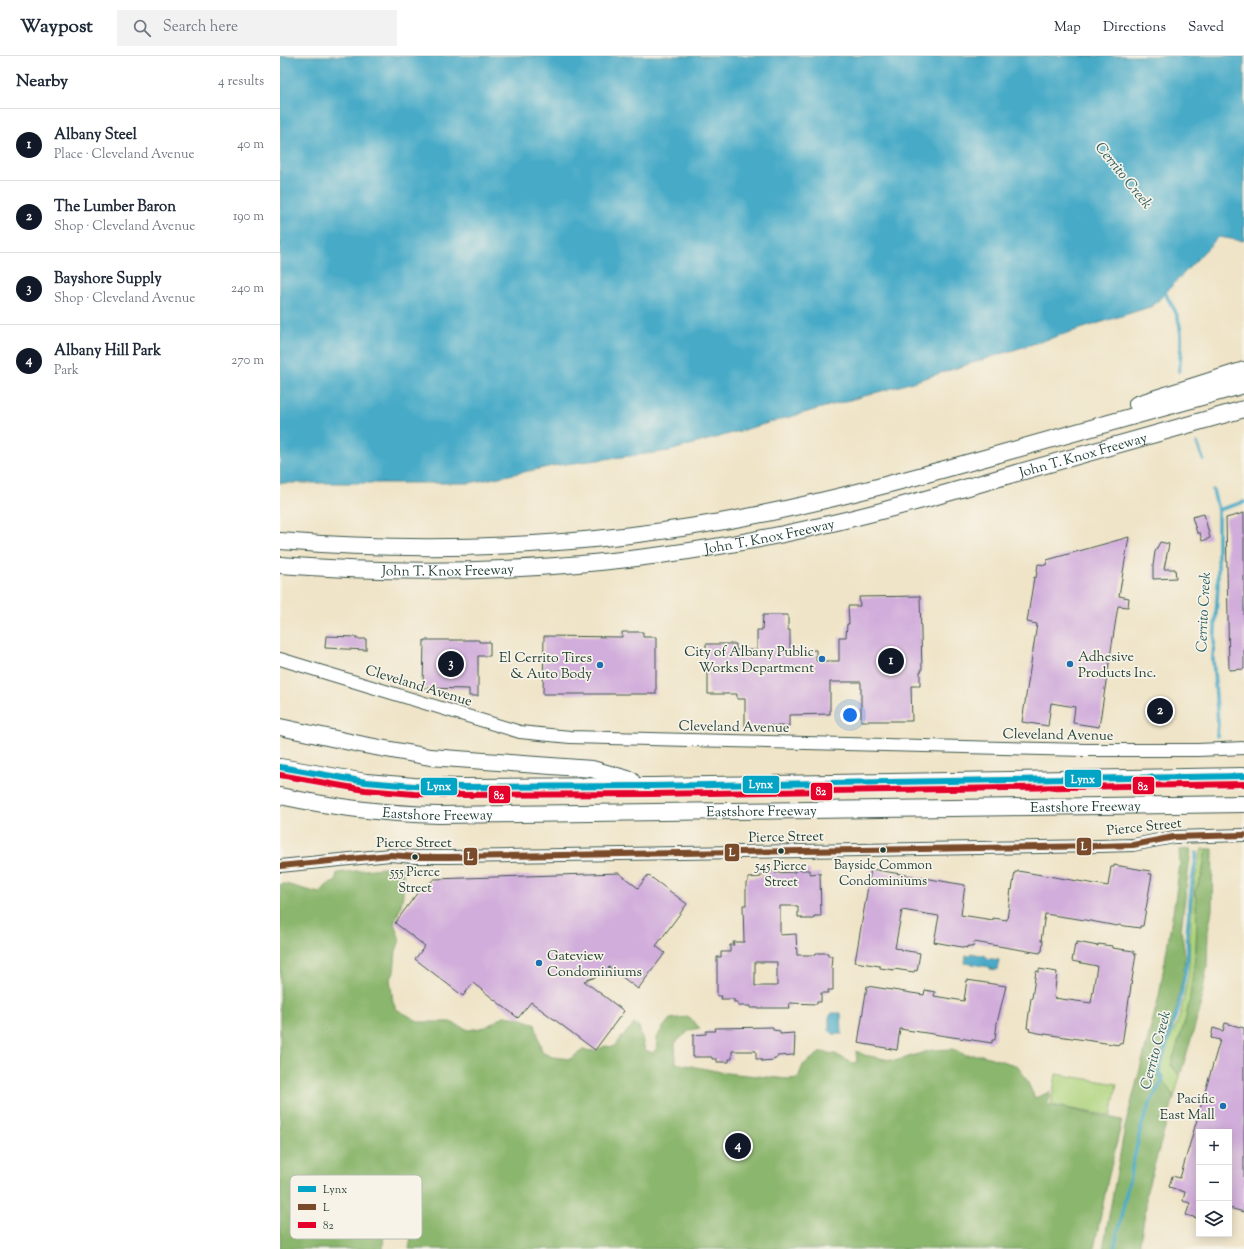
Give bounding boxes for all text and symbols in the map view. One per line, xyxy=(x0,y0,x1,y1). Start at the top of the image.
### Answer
search box xyxy=(117,10,397,46)
text: Waypost xyxy=(20,14,93,41)
icon: search xyxy=(131,17,153,39)
text: Search here xyxy=(163,17,238,38)
text: Map xyxy=(1054,18,1081,38)
text: Directions xyxy=(1103,18,1166,38)
text: Saved xyxy=(1188,18,1224,38)
text: Nearby xyxy=(16,70,68,94)
text: 4 results xyxy=(218,73,264,91)
text: Albany Steel xyxy=(54,125,137,146)
text: 1 xyxy=(27,136,31,154)
text: 40 m xyxy=(237,136,264,154)
water label: Cerrito Creek xyxy=(1089,138,1156,214)
text: Place · Cleveland Avenue xyxy=(54,146,195,164)
text: The Lumber Baron xyxy=(54,197,176,218)
text: 2 xyxy=(26,208,32,226)
text: 190 m xyxy=(233,208,264,226)
text: Shop · Cleveland Avenue xyxy=(54,218,195,236)
text: Bayshore Supply xyxy=(54,269,162,290)
text: 3 xyxy=(26,280,32,298)
text: 240 m xyxy=(231,280,264,298)
text: Shop · Cleveland Avenue xyxy=(54,290,195,308)
text: Albany Hill Park xyxy=(54,341,161,362)
text: 4 xyxy=(26,352,32,370)
text: 270 m xyxy=(231,352,264,370)
text: Park xyxy=(54,362,79,380)
street label: John T. Knox Freeway xyxy=(1016,429,1150,484)
street label: John T. Knox Freeway xyxy=(702,515,837,561)
street label: John T. Knox Freeway xyxy=(381,560,514,583)
water label: Cerrito Creek xyxy=(1192,571,1217,653)
place label: City of Albany Public Works Department xyxy=(684,643,814,679)
pin: 1 xyxy=(878,646,904,676)
place label: Adhesive Products Inc. xyxy=(1078,648,1156,684)
pin: 3 xyxy=(438,649,464,679)
place label: El Cerrito Tires & Auto Body xyxy=(499,649,592,685)
marker: City of Albany Public Works Department xyxy=(817,654,827,664)
marker: Adhesive Products Inc. xyxy=(1065,659,1075,669)
marker: El Cerrito Tires & Auto Body xyxy=(595,660,605,670)
street label: Cleveland Avenue xyxy=(362,661,474,713)
pin: 2 xyxy=(1147,696,1173,726)
your location xyxy=(840,705,860,725)
street label: Cleveland Avenue xyxy=(678,717,790,739)
street label: Cleveland Avenue xyxy=(1002,725,1114,747)
line badge: Lynx xyxy=(1064,769,1102,788)
text: Lynx xyxy=(1070,772,1095,788)
line badge: Lynx xyxy=(742,775,780,794)
line badge: 82 xyxy=(1132,776,1155,795)
line badge: Lynx xyxy=(420,777,458,796)
text: Lynx xyxy=(748,777,773,793)
text: Lynx xyxy=(426,779,451,795)
text: 82 xyxy=(1138,779,1149,795)
line badge: 82 xyxy=(810,782,833,801)
text: 82 xyxy=(816,784,827,800)
line badge: 82 xyxy=(488,785,511,804)
text: 82 xyxy=(494,788,505,804)
street label: Eastshore Freeway xyxy=(1030,797,1141,819)
street label: Eastshore Freeway xyxy=(706,802,817,823)
street label: Eastshore Freeway xyxy=(381,804,493,827)
street label: Pierce Street xyxy=(1106,814,1183,842)
street label: Pierce Street xyxy=(748,827,824,849)
street label: Pierce Street xyxy=(376,834,452,854)
line badge: L xyxy=(1076,837,1092,856)
text: L xyxy=(1080,839,1088,855)
line badge: L xyxy=(724,843,740,862)
text: L xyxy=(728,845,736,861)
marker: Bayside Common Condominiums xyxy=(878,845,888,855)
marker: 545 Pierce Street xyxy=(776,846,786,856)
line badge: L xyxy=(463,847,478,866)
text: L xyxy=(466,849,474,865)
marker: 555 Pierce Street xyxy=(410,852,420,862)
place label: Bayside Common Condominiums xyxy=(834,857,933,891)
place label: 545 Pierce Street xyxy=(754,858,807,892)
place label: 555 Pierce Street xyxy=(389,864,440,898)
place label: Gateview Condominiums xyxy=(547,947,642,983)
marker: Gateview Condominiums xyxy=(534,958,544,968)
water label: Cerrito Creek xyxy=(1136,1009,1177,1092)
place label: Pacific East Mall xyxy=(1160,1090,1215,1126)
marker: Pacific East Mall xyxy=(1218,1101,1228,1111)
map controls xyxy=(1196,1129,1232,1237)
button: + xyxy=(1196,1129,1232,1165)
pin: 4 xyxy=(725,1131,751,1161)
button: − xyxy=(1196,1165,1232,1201)
legend xyxy=(290,1175,422,1239)
text: Lynx xyxy=(323,1182,347,1198)
text: L xyxy=(323,1200,330,1216)
button: layers xyxy=(1196,1201,1232,1237)
text: 82 xyxy=(323,1218,334,1234)

